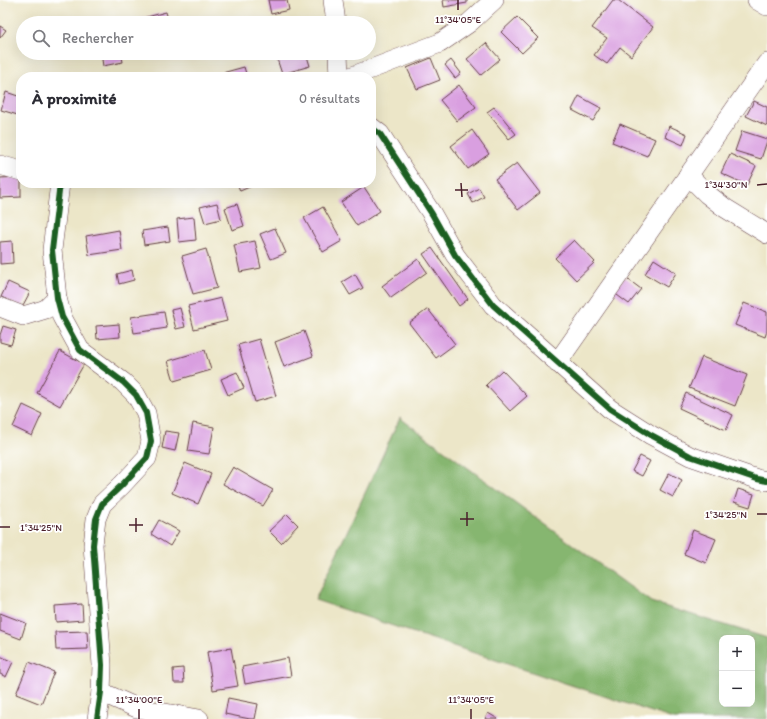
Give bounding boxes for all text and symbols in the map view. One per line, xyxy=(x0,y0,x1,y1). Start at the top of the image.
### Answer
text: 11°34'05"E xyxy=(435,13,482,26)
search box xyxy=(16,16,376,60)
icon: search xyxy=(30,27,52,49)
text: Rechercher xyxy=(62,29,134,47)
text: À proximité xyxy=(32,88,117,108)
text: 0 résultats xyxy=(299,91,360,106)
text: 1°34'30"N xyxy=(705,178,748,191)
text: 1°34'25"N xyxy=(705,508,747,521)
text: 1°34'25"N xyxy=(20,521,62,534)
map controls xyxy=(719,635,755,707)
button: + xyxy=(719,635,755,671)
button: − xyxy=(719,671,755,707)
text: 11°34'00"E xyxy=(115,693,163,706)
text: 11°34'05"E xyxy=(448,693,495,706)

